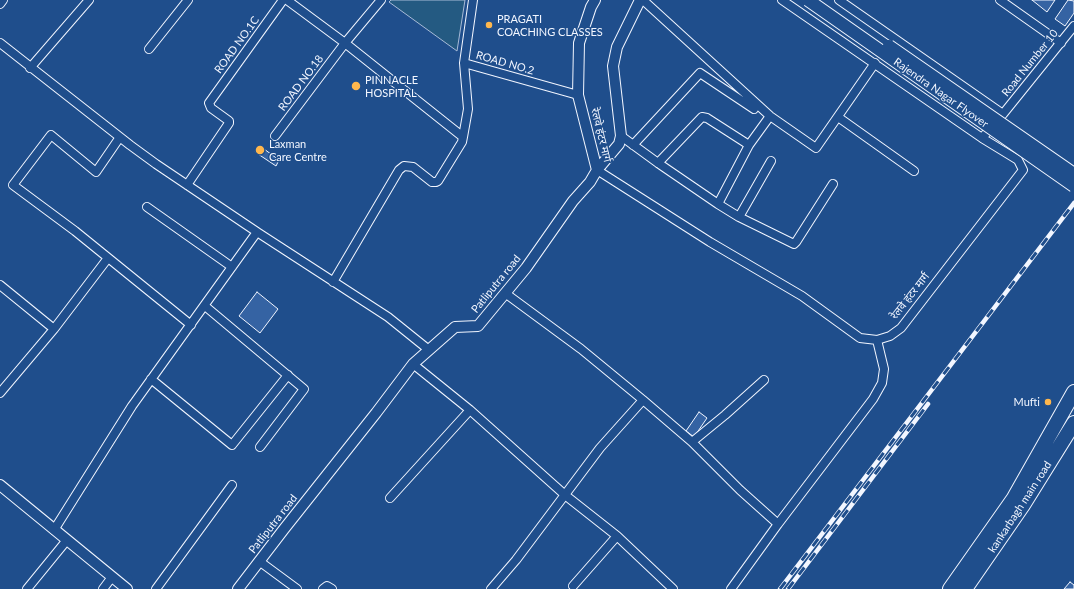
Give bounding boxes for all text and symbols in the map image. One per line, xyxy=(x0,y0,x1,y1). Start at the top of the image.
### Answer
place label: PRAGATI COACHING CLASSES xyxy=(497,12,603,38)
street label: ROAD NO.1C xyxy=(212,14,262,76)
marker: PRAGATI COACHING CLASSES xyxy=(484,20,494,30)
street label: Road Number 10 xyxy=(999,27,1061,99)
street label: ROAD NO.2 xyxy=(474,48,536,78)
street label: ROAD NO.18 xyxy=(276,53,326,113)
street label: Rajendra Nagar Flyover xyxy=(891,55,991,131)
place label: PINNACLE HOSPITAL xyxy=(365,73,418,99)
marker: PINNACLE HOSPITAL xyxy=(350,80,362,92)
street label: रेलवे हंटर मार्ग xyxy=(588,107,614,163)
place label: Laxman Care Centre xyxy=(269,137,327,163)
marker: Laxman Care Centre xyxy=(254,144,266,156)
street label: Patliputra road xyxy=(469,252,523,316)
street label: रेलवे हंटर मार्ग xyxy=(888,270,932,322)
place label: Mufti xyxy=(1014,395,1040,409)
marker: Mufti xyxy=(1043,397,1053,407)
street label: kankarbagh main road xyxy=(986,459,1054,555)
street label: Patliputra road xyxy=(246,492,300,556)

